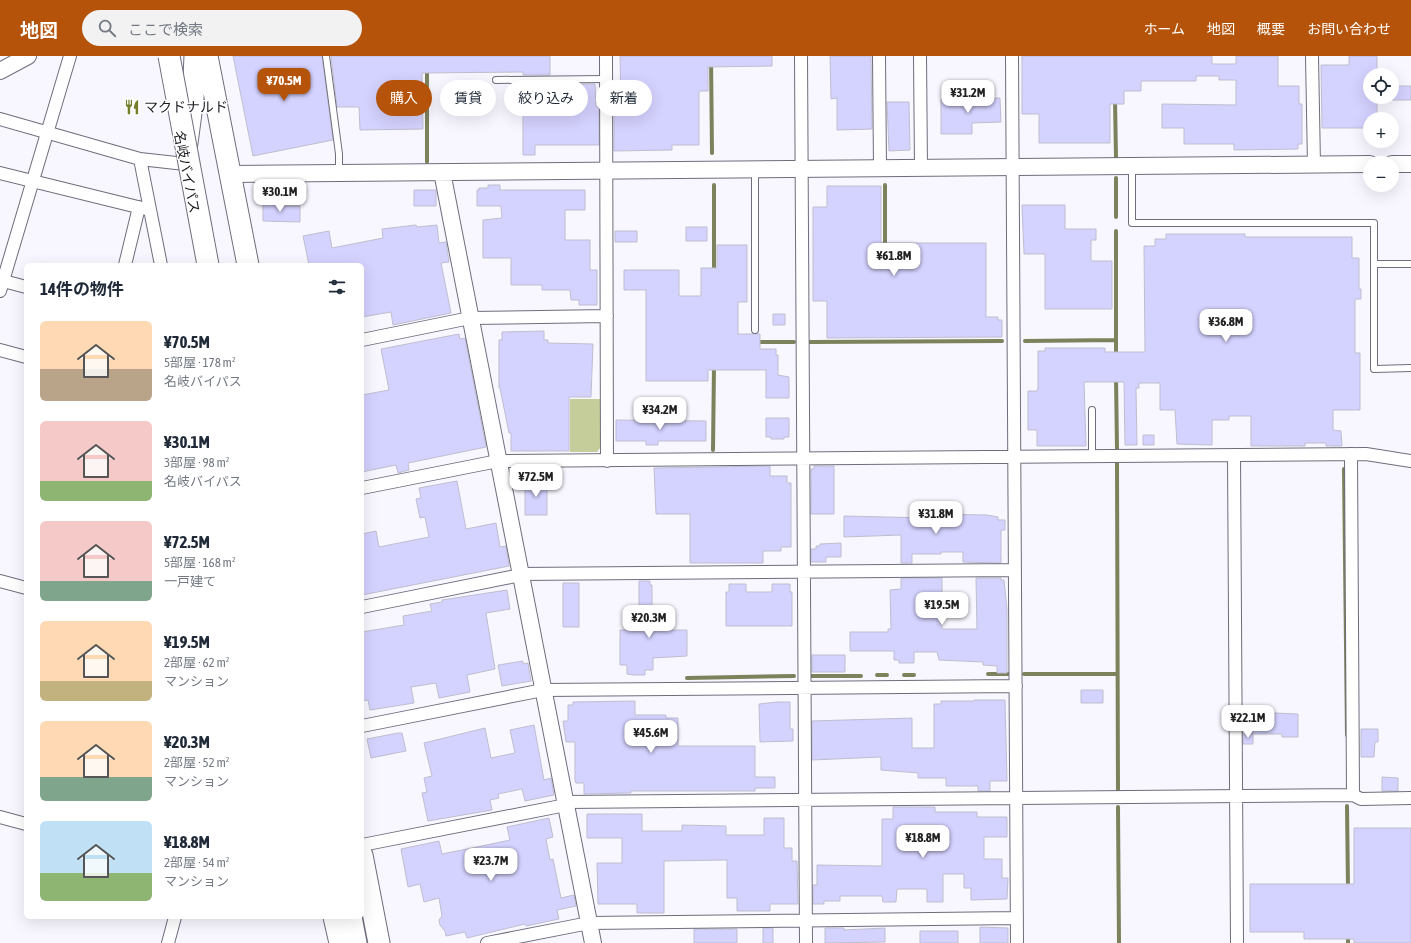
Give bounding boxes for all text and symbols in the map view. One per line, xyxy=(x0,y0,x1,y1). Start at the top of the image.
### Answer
search box xyxy=(82,10,362,46)
icon: search xyxy=(96,17,118,39)
text: 地図 xyxy=(20,19,58,41)
text: ここで検索 xyxy=(128,21,203,38)
text: ホーム xyxy=(1143,21,1185,37)
text: 地図 xyxy=(1207,21,1235,37)
text: 概要 xyxy=(1257,21,1285,37)
text: お問い合わせ xyxy=(1307,21,1391,37)
pin: ¥70.5M xyxy=(251,68,317,102)
map controls xyxy=(1363,68,1399,192)
button: locate xyxy=(1363,68,1399,104)
text: ¥70.5M xyxy=(266,73,302,88)
chip: 購入 xyxy=(376,80,432,116)
chip: 賃貸 xyxy=(440,80,496,116)
chip: 絞り込み xyxy=(504,80,588,116)
chip: 新着 xyxy=(596,80,652,116)
pin: ¥31.2M xyxy=(935,80,1001,114)
text: ¥31.2M xyxy=(950,85,986,100)
restaurant icon: マクドナルド xyxy=(123,98,141,116)
place label: マクドナルド xyxy=(144,99,228,115)
button: + xyxy=(1363,112,1399,148)
street label: 名岐バイパス xyxy=(171,129,203,215)
button: − xyxy=(1363,156,1399,192)
pin: ¥30.1M xyxy=(247,179,313,213)
text: ¥30.1M xyxy=(262,184,298,199)
pin: ¥61.8M xyxy=(861,243,927,277)
text: ¥61.8M xyxy=(876,248,912,263)
icon: filters xyxy=(326,276,348,298)
text: 14件の物件 xyxy=(40,279,124,299)
pin: ¥36.8M xyxy=(1193,309,1259,343)
text: ¥36.8M xyxy=(1208,314,1244,329)
text: ¥70.5M xyxy=(164,332,210,352)
icon: home xyxy=(72,337,120,385)
text: 5部屋 · 178 m² xyxy=(164,355,236,370)
text: 名岐バイパス xyxy=(164,374,242,389)
pin: ¥34.2M xyxy=(627,397,693,431)
text: ¥34.2M xyxy=(642,402,678,417)
text: ¥30.1M xyxy=(164,432,210,452)
icon: home xyxy=(72,437,120,485)
text: 3部屋 · 98 m² xyxy=(164,455,229,470)
pin: ¥72.5M xyxy=(503,464,569,498)
text: ¥72.5M xyxy=(518,469,554,484)
text: 名岐バイパス xyxy=(164,474,242,489)
pin: ¥31.8M xyxy=(903,501,969,535)
text: ¥31.8M xyxy=(918,506,954,521)
text: ¥72.5M xyxy=(164,532,210,552)
icon: home xyxy=(72,537,120,585)
text: 5部屋 · 168 m² xyxy=(164,555,236,570)
text: 一戸建て xyxy=(164,574,216,589)
pin: ¥19.5M xyxy=(909,592,975,626)
text: ¥19.5M xyxy=(924,597,960,612)
pin: ¥20.3M xyxy=(616,605,682,639)
text: ¥20.3M xyxy=(631,610,667,625)
text: ¥19.5M xyxy=(164,632,210,652)
icon: home xyxy=(72,637,120,685)
text: 2部屋 · 62 m² xyxy=(164,655,229,670)
text: マンション xyxy=(164,674,229,689)
pin: ¥22.1M xyxy=(1215,705,1281,739)
text: ¥22.1M xyxy=(1230,710,1266,725)
pin: ¥45.6M xyxy=(618,720,684,754)
text: ¥45.6M xyxy=(633,725,669,740)
text: ¥20.3M xyxy=(164,732,210,752)
icon: home xyxy=(72,737,120,785)
text: 2部屋 · 52 m² xyxy=(164,755,229,770)
text: マンション xyxy=(164,774,229,789)
pin: ¥18.8M xyxy=(890,825,956,859)
text: ¥18.8M xyxy=(905,830,941,845)
text: ¥18.8M xyxy=(164,832,210,852)
icon: home xyxy=(72,837,120,885)
pin: ¥23.7M xyxy=(458,848,524,882)
text: ¥23.7M xyxy=(473,853,509,868)
text: 2部屋 · 54 m² xyxy=(164,855,229,870)
text: マンション xyxy=(164,874,229,889)

